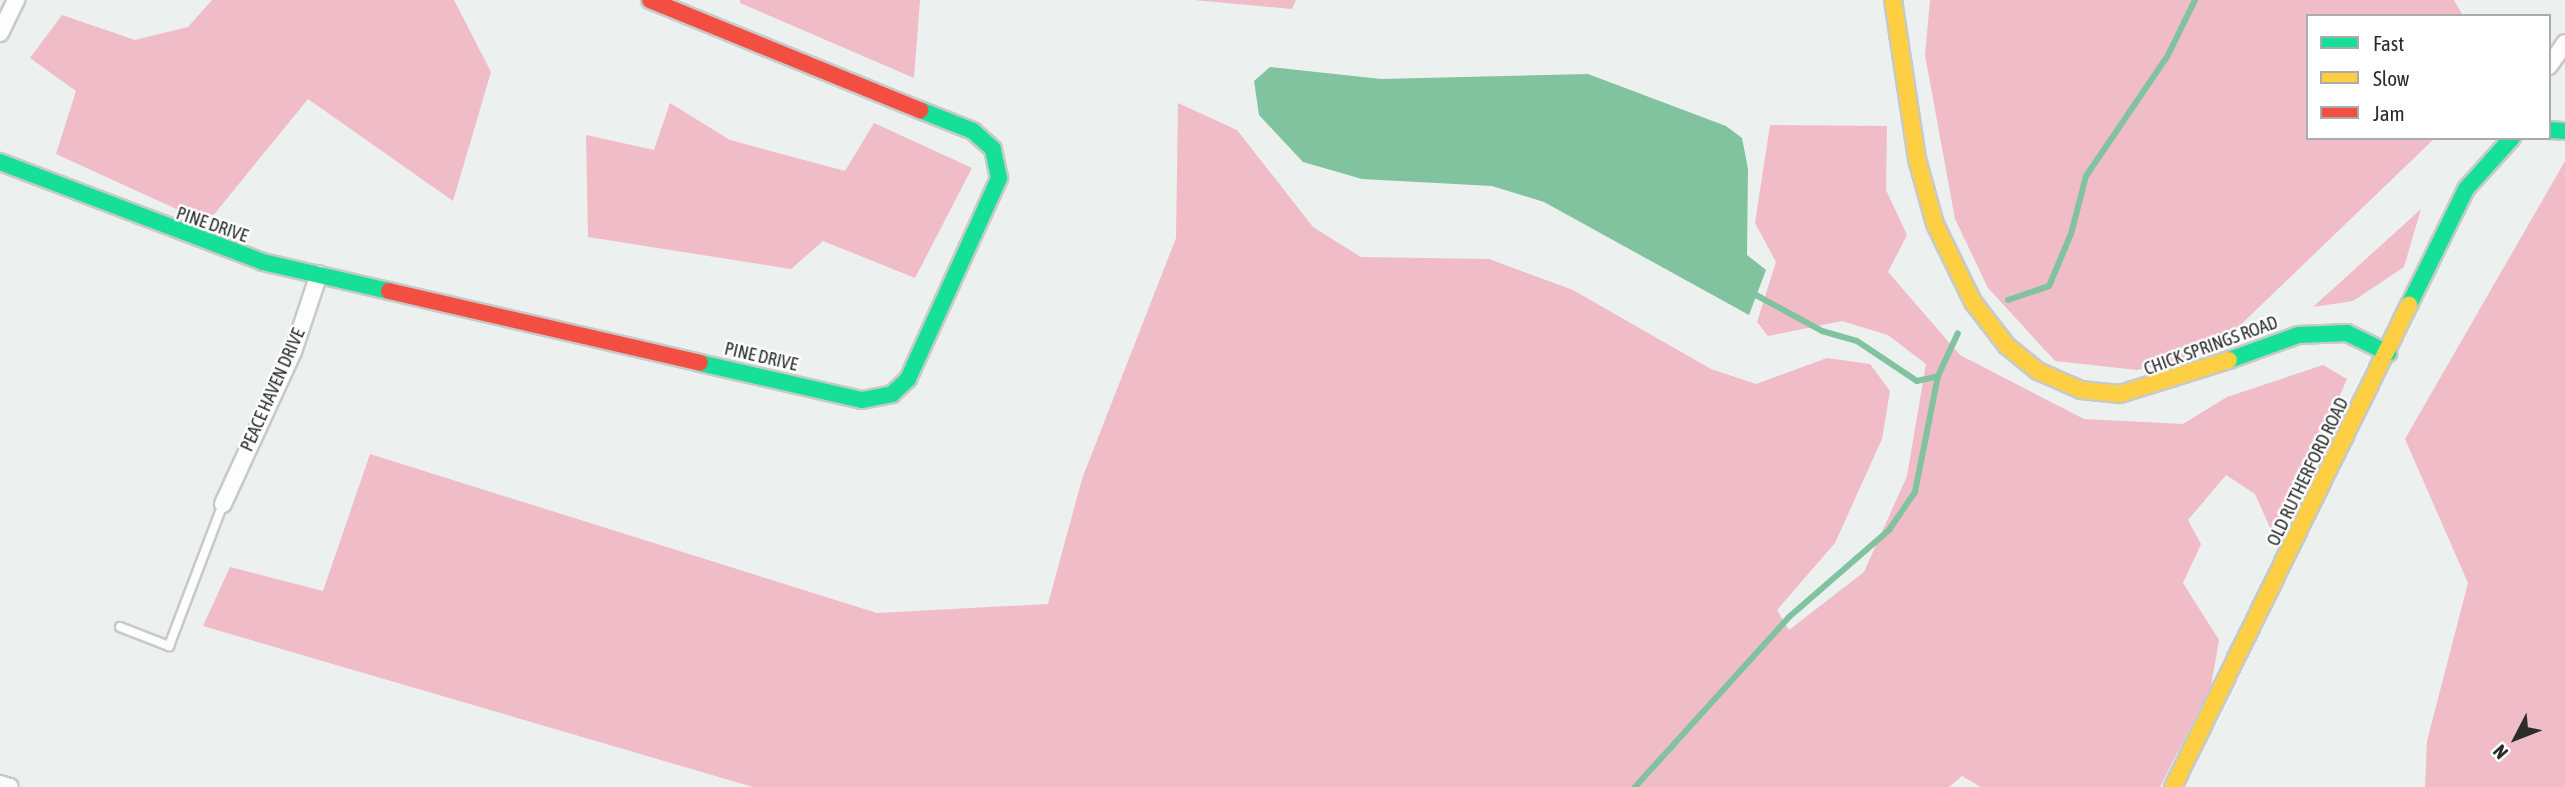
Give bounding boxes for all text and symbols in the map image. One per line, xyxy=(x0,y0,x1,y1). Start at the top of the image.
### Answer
legend xyxy=(2306,14,2551,140)
text: Fast xyxy=(2373,31,2404,55)
text: Slow xyxy=(2373,66,2409,90)
text: Jam xyxy=(2373,101,2405,125)
street label: PINE DRIVE xyxy=(173,203,251,247)
street label: CHICK SPRINGS ROAD xyxy=(2141,312,2281,380)
street label: PEACE HAVEN DRIVE xyxy=(236,325,310,455)
street label: PINE DRIVE xyxy=(722,338,800,376)
street label: OLD RUTHERFORD ROAD xyxy=(2263,394,2353,550)
north arrow xyxy=(2481,703,2551,773)
text: N xyxy=(2488,741,2512,764)

